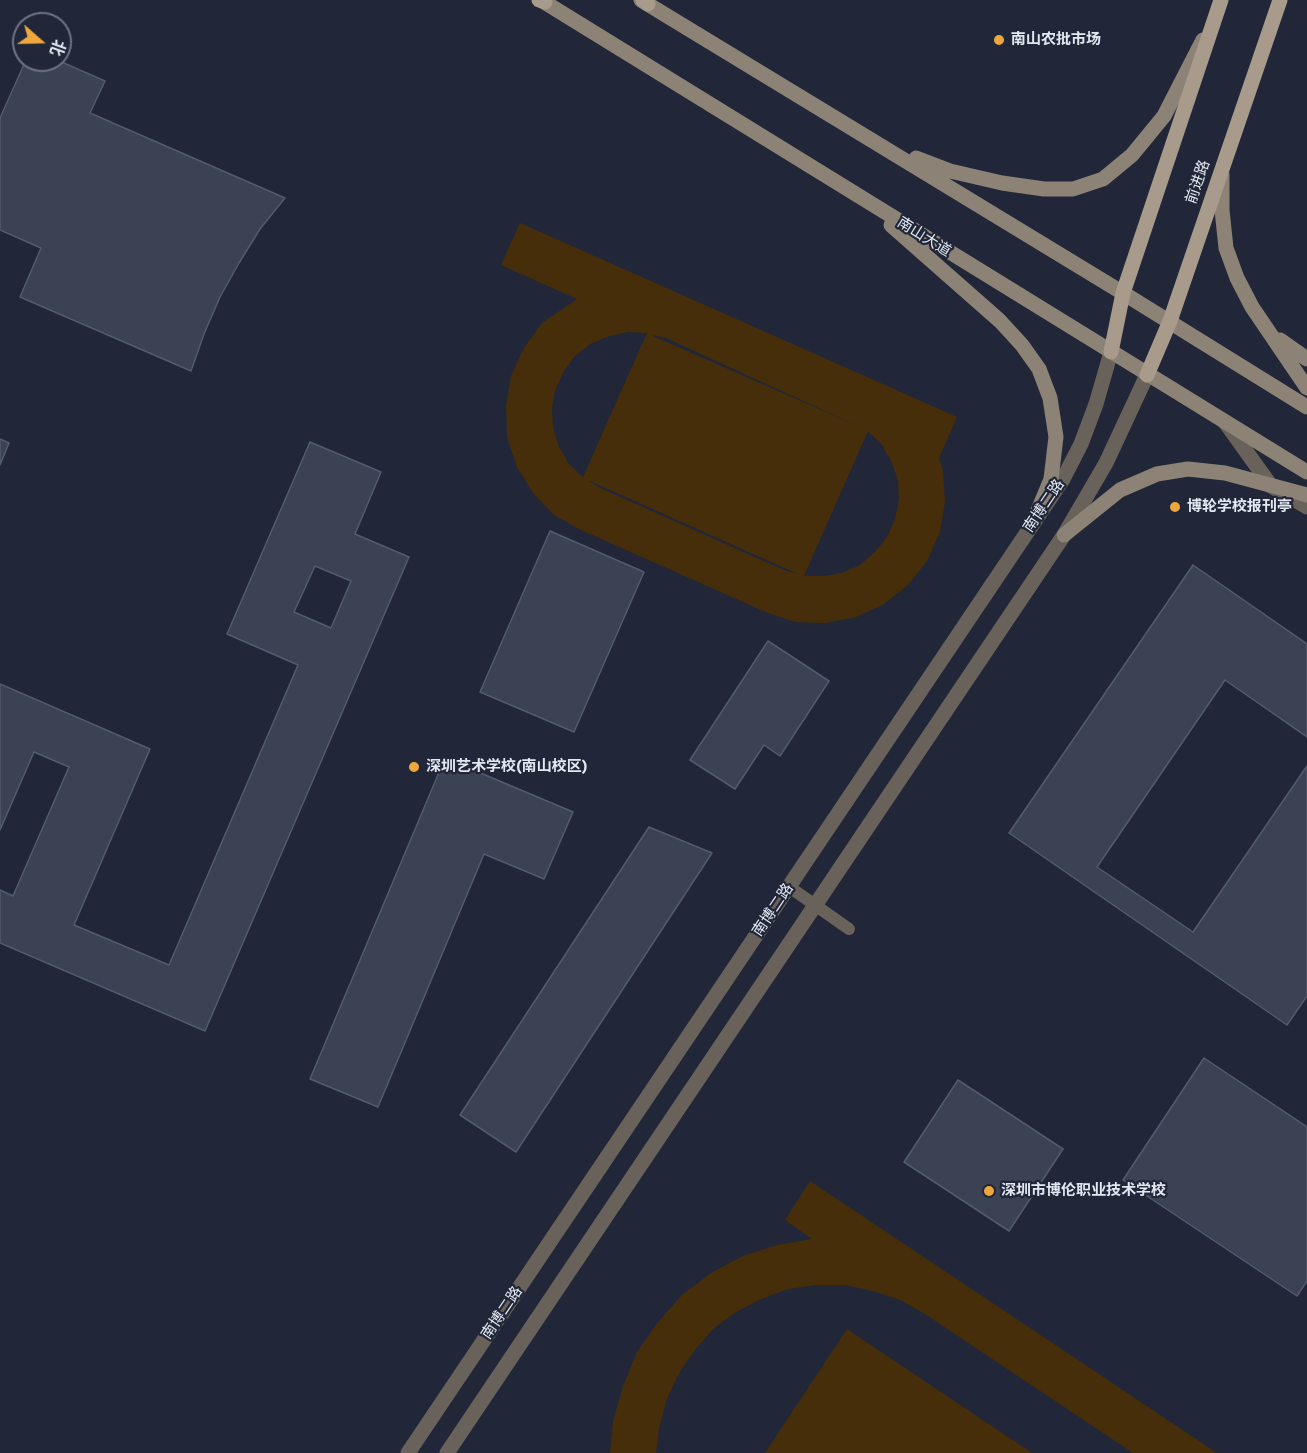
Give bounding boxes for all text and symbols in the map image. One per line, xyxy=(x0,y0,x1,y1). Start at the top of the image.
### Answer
north arrow xyxy=(12,12,72,72)
place label: 南山农批市场 xyxy=(1011,31,1101,49)
marker: 南山农批市场 xyxy=(992,33,1006,47)
text: 北 xyxy=(46,37,69,58)
street label: 前进路 xyxy=(1182,158,1214,206)
street label: 南山大道 xyxy=(894,213,954,261)
street label: 南博二路 xyxy=(1020,476,1068,536)
place label: 博轮学校报刊亭 xyxy=(1187,498,1292,516)
marker: 博轮学校报刊亭 xyxy=(1168,500,1182,514)
place label: 深圳艺术学校(南山校区) xyxy=(426,758,588,776)
marker: 深圳艺术学校(南山校区) xyxy=(407,760,421,774)
street label: 南博二路 xyxy=(749,880,797,940)
place label: 深圳市博伦职业技术学校 xyxy=(1001,1182,1166,1200)
marker: 深圳市博伦职业技术学校 xyxy=(982,1184,996,1198)
street label: 南博二路 xyxy=(478,1283,526,1343)

